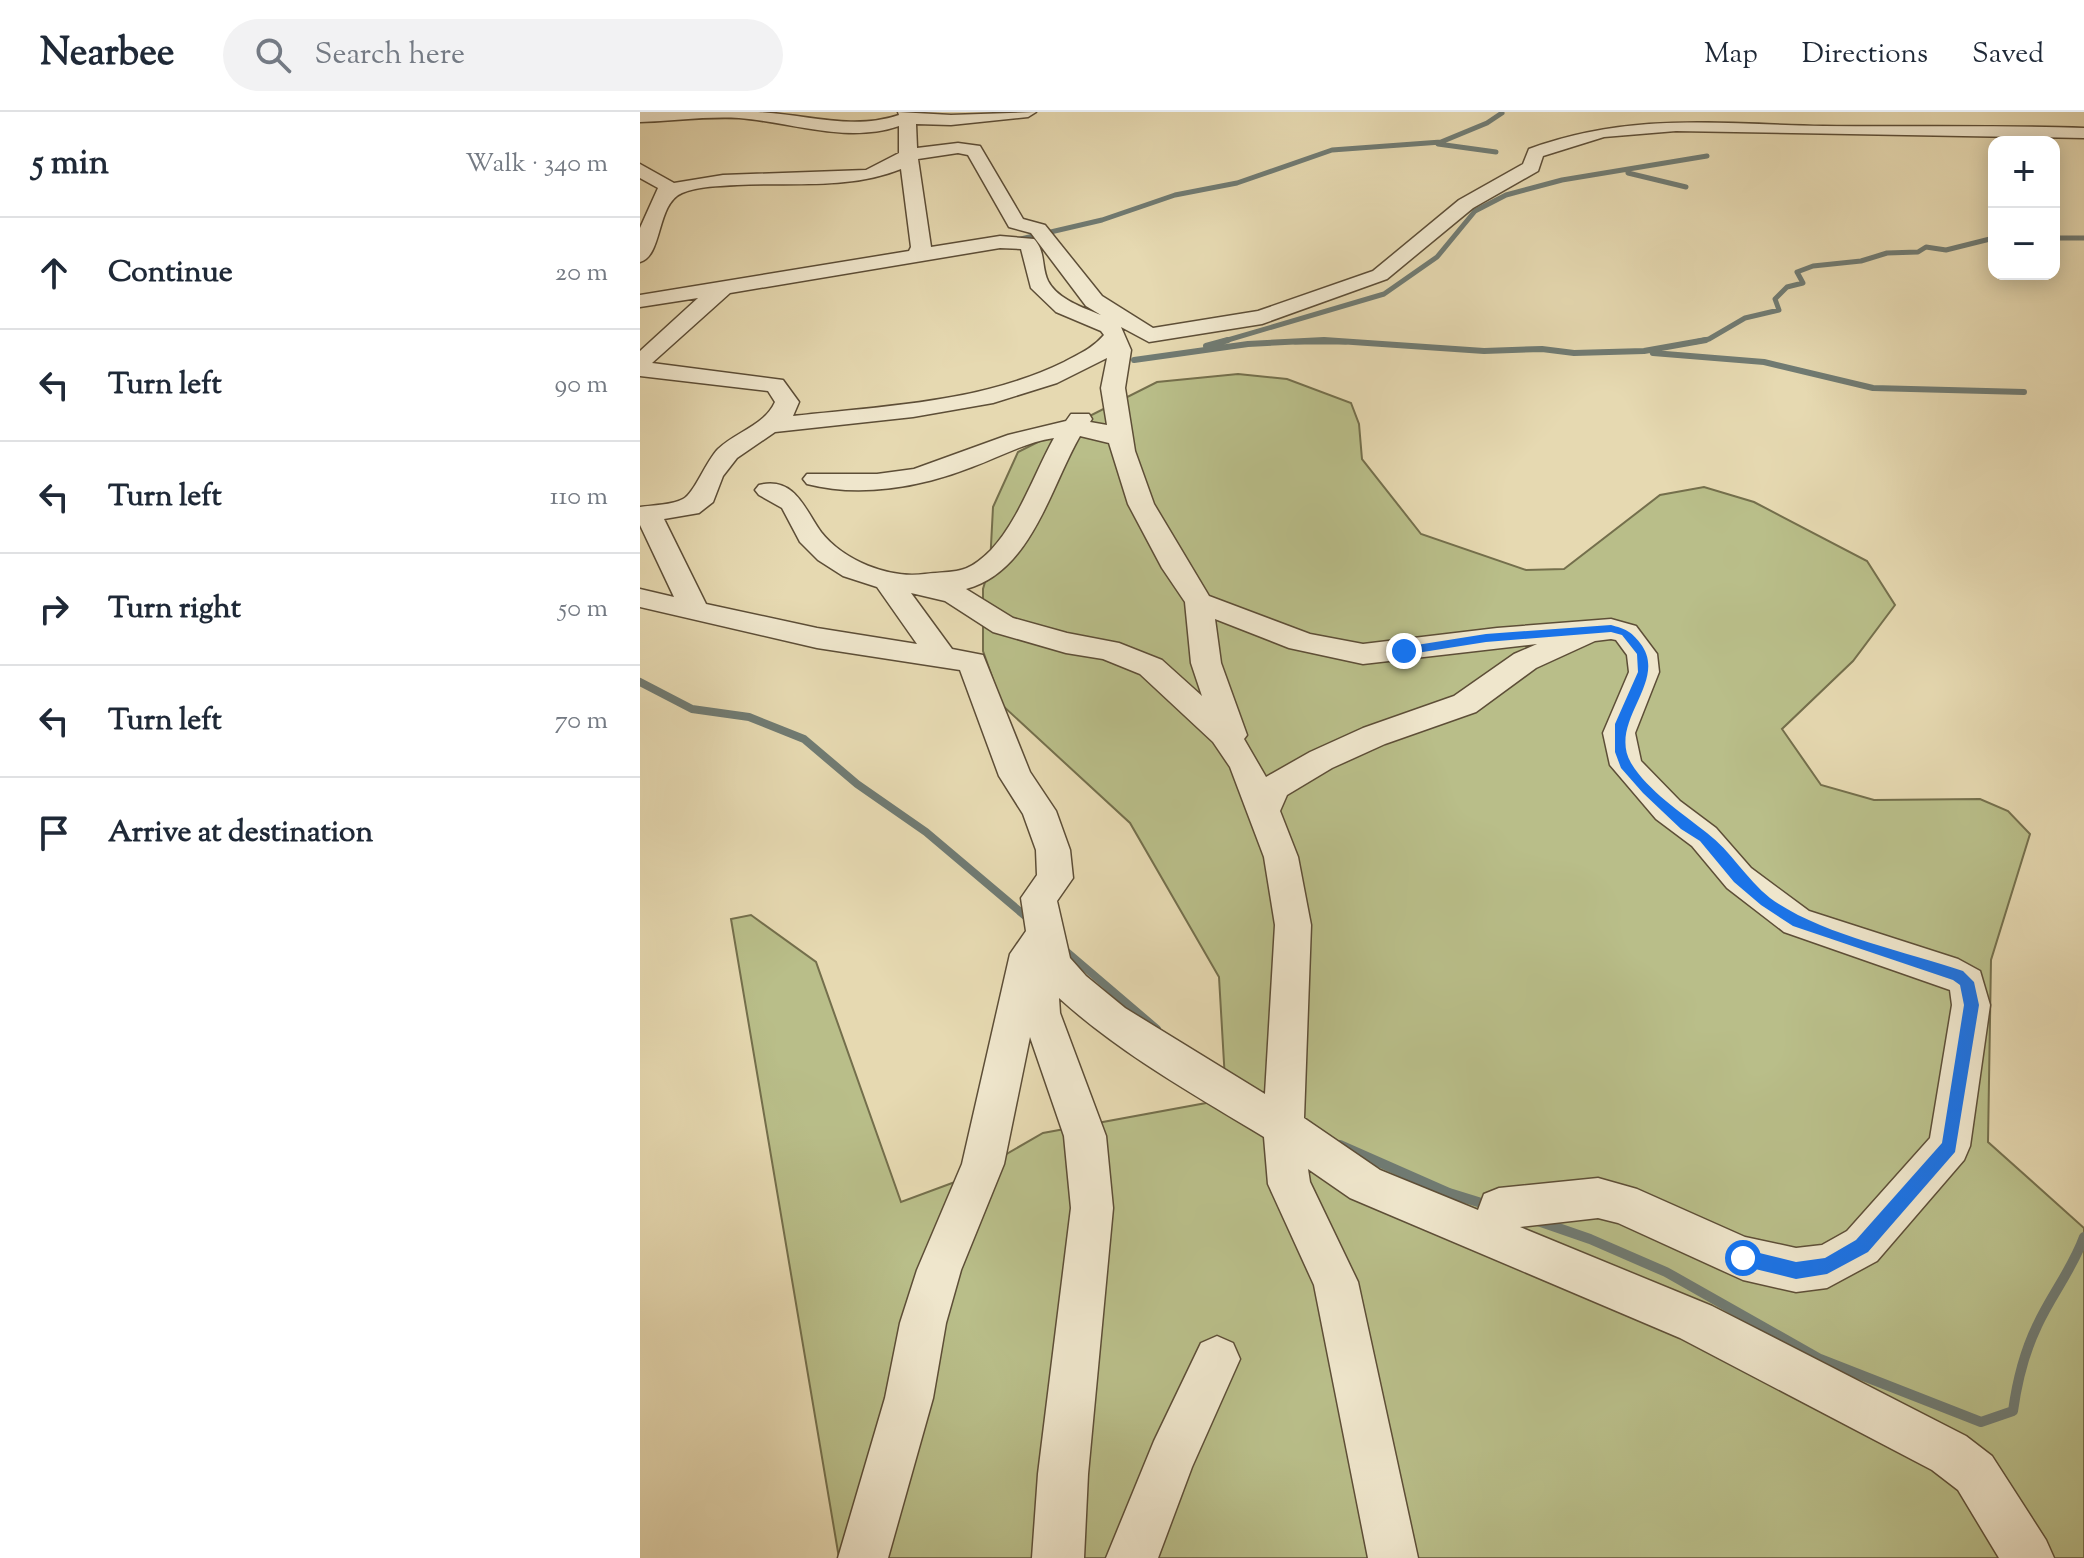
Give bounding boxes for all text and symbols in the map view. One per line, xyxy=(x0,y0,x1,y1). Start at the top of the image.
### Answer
search box xyxy=(223,19,783,91)
text: Nearbee xyxy=(40,28,175,82)
icon: search xyxy=(251,33,295,77)
text: Search here xyxy=(315,34,465,77)
text: Map xyxy=(1704,35,1758,75)
text: Directions xyxy=(1802,35,1928,75)
text: Saved xyxy=(1972,35,2044,75)
map controls xyxy=(1988,136,2060,280)
button: + xyxy=(1988,136,2060,208)
text: 5 min xyxy=(32,140,109,189)
text: Walk · 340 m xyxy=(465,146,608,183)
button: − xyxy=(1988,208,2060,280)
icon: ahead xyxy=(32,251,76,295)
text: Continue xyxy=(108,252,233,295)
text: 20 m xyxy=(555,255,608,292)
icon: left xyxy=(32,363,76,407)
text: Turn left xyxy=(108,364,222,407)
text: 90 m xyxy=(555,367,608,404)
icon: left xyxy=(32,475,76,519)
text: Turn left xyxy=(108,476,222,519)
text: 110 m xyxy=(550,479,608,516)
icon: right xyxy=(32,587,76,631)
text: Turn right xyxy=(108,588,241,631)
text: 50 m xyxy=(558,591,608,628)
route end xyxy=(1386,633,1422,669)
icon: left xyxy=(32,699,76,743)
text: Turn left xyxy=(108,700,222,743)
text: 70 m xyxy=(555,703,608,740)
icon: arrive xyxy=(32,811,76,855)
text: Arrive at destination xyxy=(108,812,373,855)
route start xyxy=(1725,1240,1761,1276)

